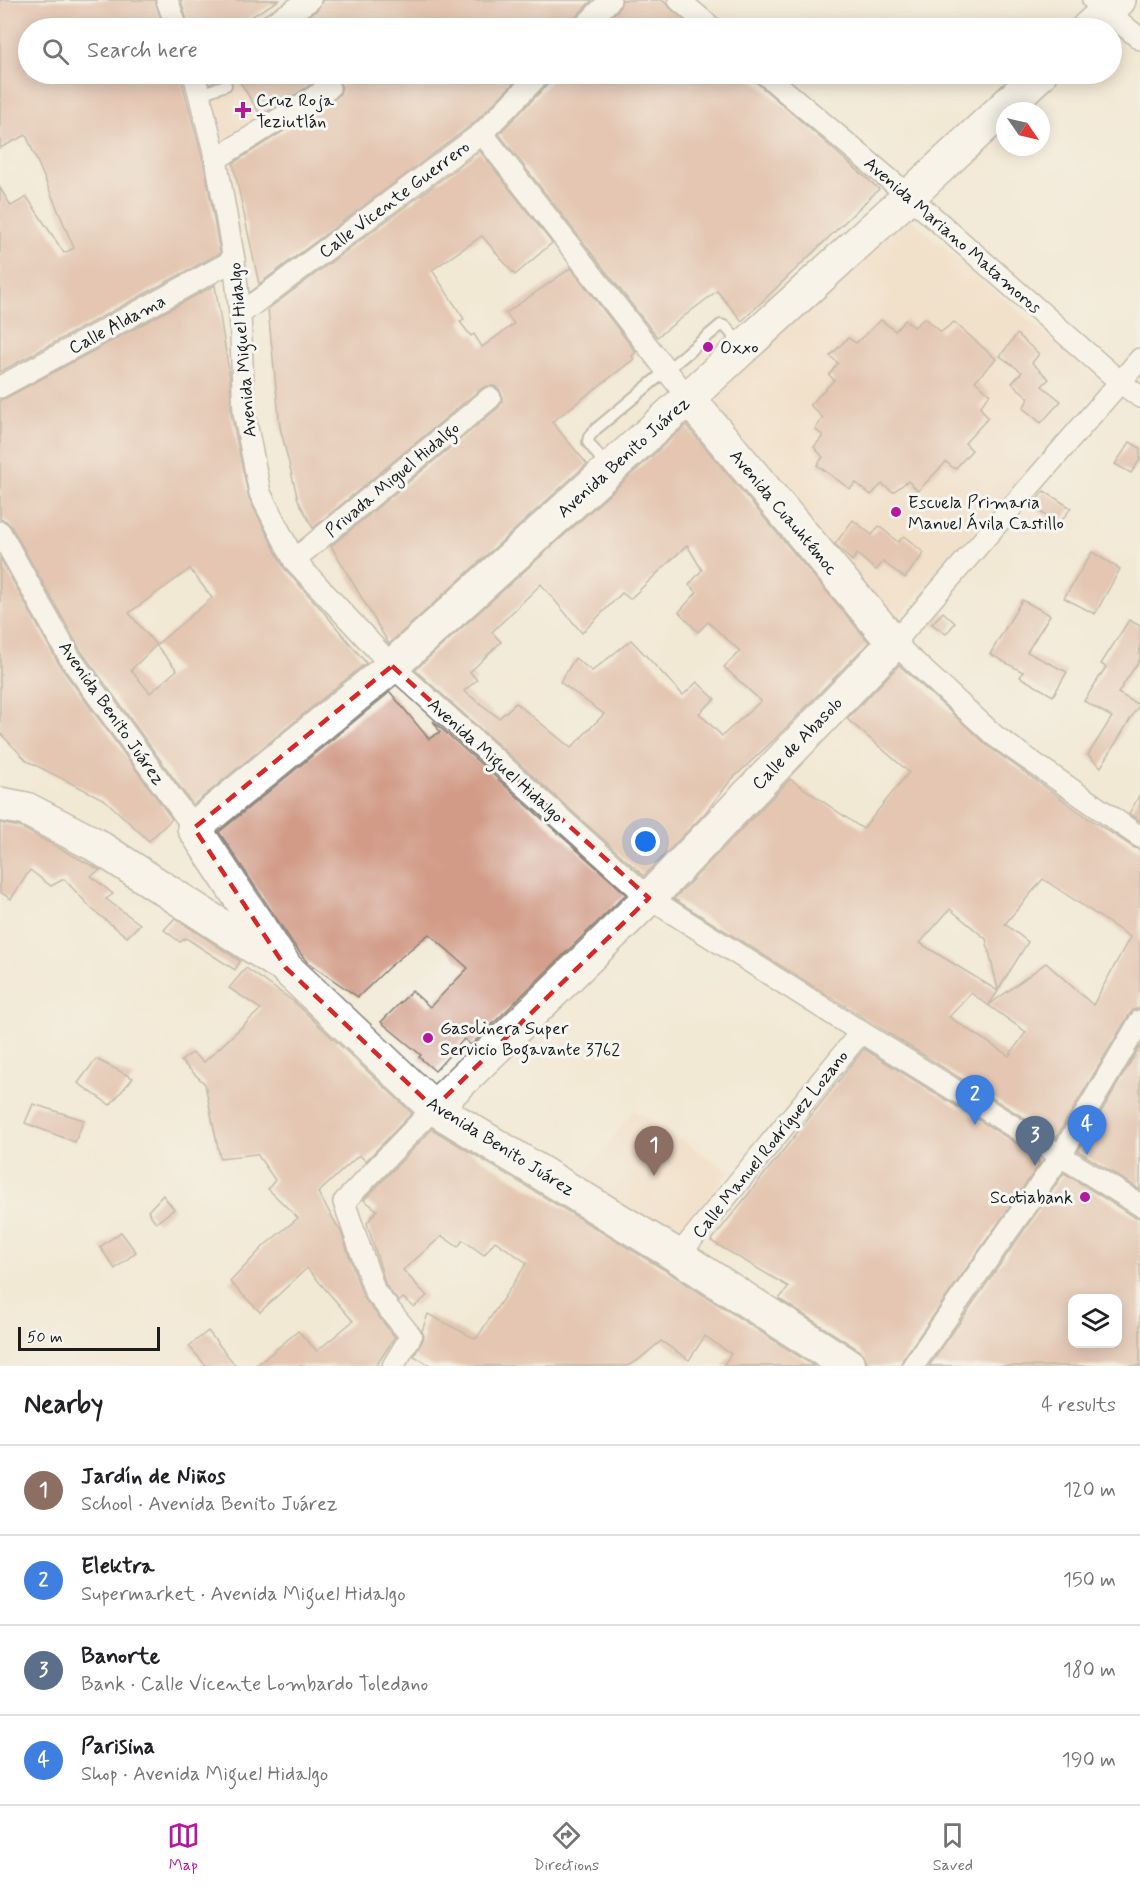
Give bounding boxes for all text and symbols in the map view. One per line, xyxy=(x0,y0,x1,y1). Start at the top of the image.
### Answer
search box xyxy=(18,18,1122,84)
icon: search xyxy=(39,35,72,68)
text: Search here xyxy=(87,37,198,65)
place label: Cruz Roja Teziutlán xyxy=(256,89,334,134)
marker: Cruz Roja Teziutlán xyxy=(234,101,252,119)
north arrow xyxy=(996,102,1050,156)
street label: Calle Vicente Guerrero xyxy=(314,135,475,264)
street label: Avenida Mariano Matamoros xyxy=(859,152,1046,320)
street label: Avenida Miguel Hidalgo xyxy=(223,261,265,439)
street label: Calle Aldama xyxy=(65,289,170,360)
place label: Oxxo xyxy=(720,336,758,360)
marker: Oxxo xyxy=(701,340,715,354)
street label: Avenida Benito Juárez xyxy=(552,392,695,524)
street label: Privada Miguel Hidalgo xyxy=(320,416,466,545)
street label: Avenida Cuauhtémoc xyxy=(724,445,843,580)
place label: Escuela Primaria Manuel Ávila Castillo xyxy=(908,491,1064,536)
marker: Escuela Primaria Manuel Ávila Castillo xyxy=(889,505,903,519)
street label: Avenida Benito Juárez xyxy=(52,637,170,790)
street label: Calle de Abasolo xyxy=(747,692,848,796)
street label: Avenida Miguel Hidalgo xyxy=(421,693,569,830)
your location xyxy=(631,827,660,856)
place label: Gasolinera Super Servicio Bogavante 3762 xyxy=(440,1017,620,1064)
marker: Gasolinera Super Servicio Bogavante 3762 xyxy=(421,1031,435,1045)
street label: Calle Manuel Rodríguez Lozano xyxy=(687,1045,854,1244)
pin: 2 xyxy=(956,1076,994,1125)
street label: Avenida Benito Juárez xyxy=(422,1092,579,1202)
pin: 4 xyxy=(1068,1106,1106,1155)
pin: 3 xyxy=(1016,1116,1054,1166)
pin: 1 xyxy=(634,1126,674,1176)
place label: Scotiabank xyxy=(990,1186,1073,1210)
marker: Scotiabank xyxy=(1078,1190,1092,1204)
map controls xyxy=(1068,1294,1122,1348)
button: layers xyxy=(1068,1294,1122,1348)
scale bar xyxy=(18,1324,160,1352)
text: 50 m xyxy=(27,1327,63,1348)
text: Nearby xyxy=(24,1388,103,1422)
text: 4 results xyxy=(1041,1392,1116,1419)
text: Jardín de Niños xyxy=(81,1463,225,1491)
text: 1 xyxy=(39,1477,48,1504)
text: 120 m xyxy=(1063,1477,1116,1504)
text: School · Avenida Benito Juárez xyxy=(81,1491,338,1518)
text: Elektra xyxy=(81,1553,155,1581)
text: 2 xyxy=(39,1567,48,1594)
text: 150 m xyxy=(1063,1567,1116,1594)
text: Supermarket · Avenida Miguel Hidalgo xyxy=(81,1581,406,1608)
text: Banorte xyxy=(81,1643,160,1671)
text: 3 xyxy=(39,1657,48,1684)
text: 180 m xyxy=(1063,1657,1116,1684)
text: Bank · Calle Vicente Lombardo Toledano xyxy=(81,1671,428,1698)
text: Parisina xyxy=(81,1733,155,1761)
text: 4 xyxy=(38,1747,49,1774)
text: 190 m xyxy=(1062,1747,1116,1774)
text: Shop · Avenida Miguel Hidalgo xyxy=(81,1761,328,1788)
tab: Map xyxy=(167,1819,200,1876)
tab: Directions xyxy=(533,1819,599,1876)
tab: Saved xyxy=(933,1819,973,1876)

